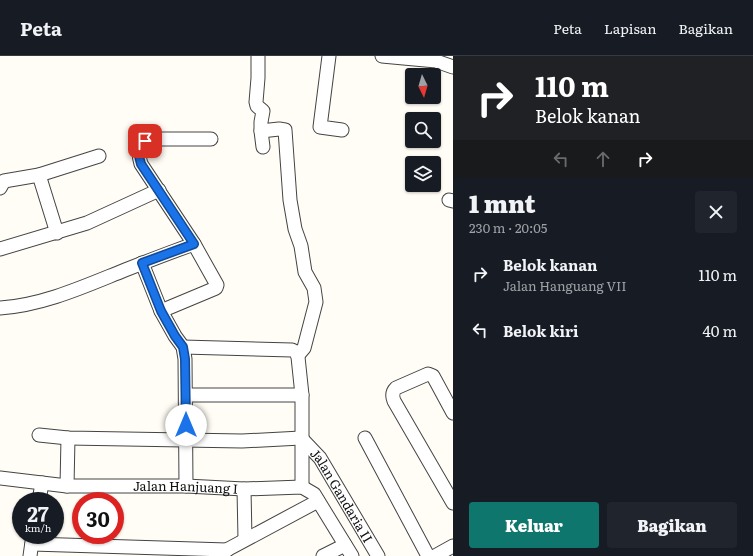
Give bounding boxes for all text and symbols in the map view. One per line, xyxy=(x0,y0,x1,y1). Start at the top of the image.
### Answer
text: Peta xyxy=(20,14,62,42)
text: Peta xyxy=(553,18,582,38)
text: Lapisan xyxy=(604,18,657,38)
text: Bagikan xyxy=(679,18,733,38)
text: 110 m xyxy=(535,64,609,106)
north arrow xyxy=(405,68,441,104)
map controls xyxy=(405,68,441,192)
icon: right xyxy=(469,72,521,124)
text: Belok kanan xyxy=(535,102,640,129)
button: search xyxy=(405,112,441,148)
pin xyxy=(128,124,162,158)
icon: arrive xyxy=(134,130,156,152)
icon: left xyxy=(550,148,572,170)
icon: ahead xyxy=(592,148,614,170)
icon: right xyxy=(634,148,656,170)
button: layers xyxy=(405,156,441,192)
text: 1 mnt xyxy=(469,185,536,220)
button: close xyxy=(695,191,737,233)
text: 230 m · 20:05 xyxy=(469,218,547,237)
text: Belok kanan xyxy=(503,253,597,276)
icon: right xyxy=(469,263,491,285)
text: 110 m xyxy=(699,263,737,286)
text: Jalan Hanguang VII xyxy=(503,276,627,295)
icon: left xyxy=(469,319,491,341)
text: Belok kiri xyxy=(503,319,579,342)
text: 40 m xyxy=(703,319,737,342)
position arrow xyxy=(165,404,207,446)
street label: Jalan Gandaria II xyxy=(306,444,378,546)
street label: Jalan Hanjuang I xyxy=(133,476,239,498)
speed limit sign: 30 xyxy=(72,492,124,544)
text: 27 xyxy=(27,498,49,528)
button: Keluar xyxy=(469,502,599,548)
button: Bagikan xyxy=(607,502,737,548)
text: km/h xyxy=(25,520,51,535)

